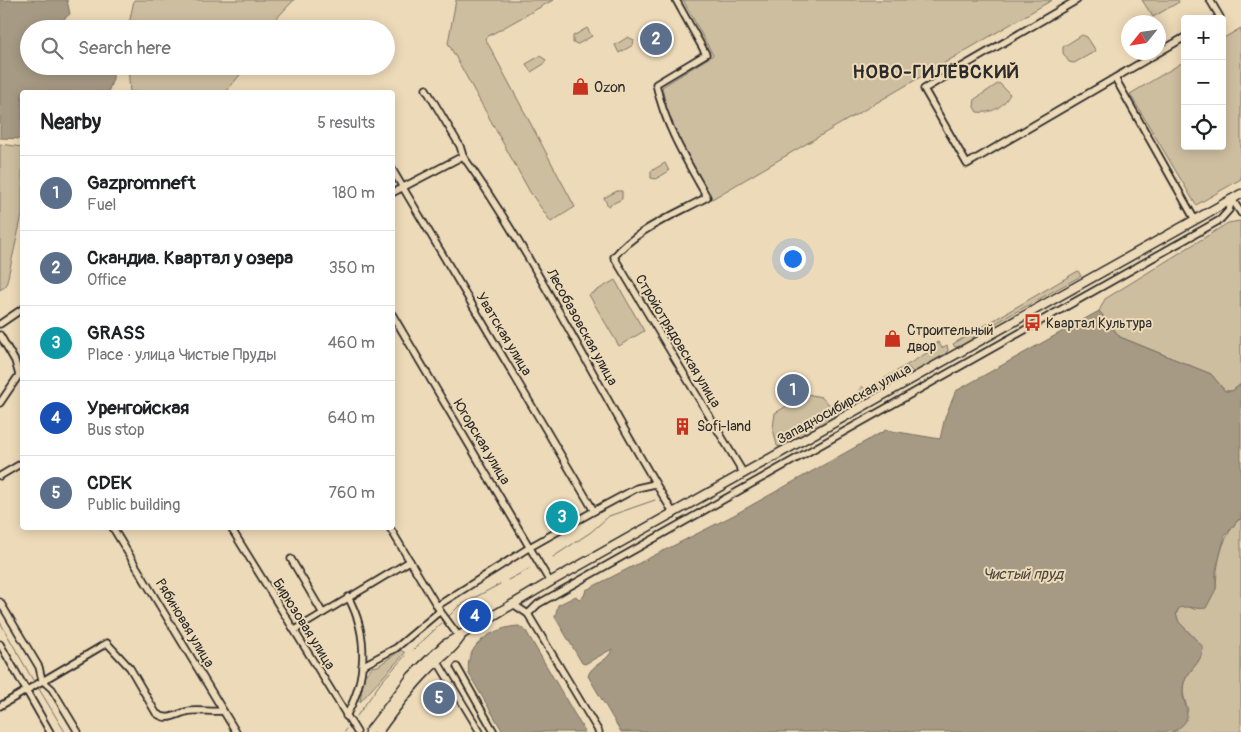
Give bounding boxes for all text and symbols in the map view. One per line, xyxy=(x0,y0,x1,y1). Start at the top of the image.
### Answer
north arrow xyxy=(1121,15,1166,60)
map controls xyxy=(1181,15,1226,150)
button: + xyxy=(1181,15,1226,60)
search box xyxy=(20,20,395,75)
pin: 2 xyxy=(640,20,672,58)
icon: search xyxy=(38,34,66,62)
text: Search here xyxy=(78,36,171,60)
district label: НОВО-ГИЛЁВСКИЙ xyxy=(853,60,1020,84)
button: − xyxy=(1181,60,1226,105)
shop icon: Ozon xyxy=(570,77,590,97)
place label: Ozon xyxy=(594,79,626,96)
button: locate xyxy=(1181,105,1226,150)
text: Nearby xyxy=(40,109,101,136)
text: 5 results xyxy=(317,113,375,133)
text: Gazpromneft xyxy=(87,171,196,195)
text: 1 xyxy=(53,183,59,203)
text: 180 m xyxy=(332,183,375,203)
text: Fuel xyxy=(87,195,116,215)
text: Скандиа. Квартал у озера xyxy=(87,246,293,270)
your location xyxy=(780,246,806,272)
text: 2 xyxy=(52,258,60,278)
text: 350 m xyxy=(329,258,375,278)
street label: Лесобазовская улица xyxy=(542,265,621,388)
text: Office xyxy=(87,270,127,290)
street label: Стройотрядовская улица xyxy=(631,271,725,411)
street label: Уватская улица xyxy=(472,289,536,379)
bus stop icon: Квартал Культура xyxy=(1022,313,1042,333)
place label: Квартал Культура xyxy=(1046,315,1152,332)
text: GRASS xyxy=(87,321,145,345)
place label: Строительный двор xyxy=(907,322,993,355)
shop icon: Строительный двор xyxy=(883,328,903,348)
text: 3 xyxy=(52,333,60,353)
text: 460 m xyxy=(328,333,375,353)
text: Place · улица Чистые Пруды xyxy=(87,345,277,365)
street label: Западносибирская улица xyxy=(774,360,914,448)
pin: 1 xyxy=(777,371,809,409)
text: Уренгойская xyxy=(87,396,189,420)
street label: Югорская улица xyxy=(450,396,514,488)
text: 4 xyxy=(51,408,61,428)
text: 640 m xyxy=(328,408,375,428)
building icon: Sofi-land xyxy=(673,416,693,436)
place label: Sofi-land xyxy=(697,418,751,435)
text: Bus stop xyxy=(87,420,145,440)
text: CDEK xyxy=(87,471,132,495)
text: 5 xyxy=(52,483,60,503)
text: 760 m xyxy=(329,483,375,503)
text: Public building xyxy=(87,495,180,515)
pin: 3 xyxy=(546,498,578,536)
water label: Чистый пруд xyxy=(983,565,1065,584)
street label: Бирюзовая улица xyxy=(269,575,339,673)
street label: Рябиновая улица xyxy=(152,576,218,670)
pin: 4 xyxy=(459,597,491,635)
pin: 5 xyxy=(423,679,455,717)

